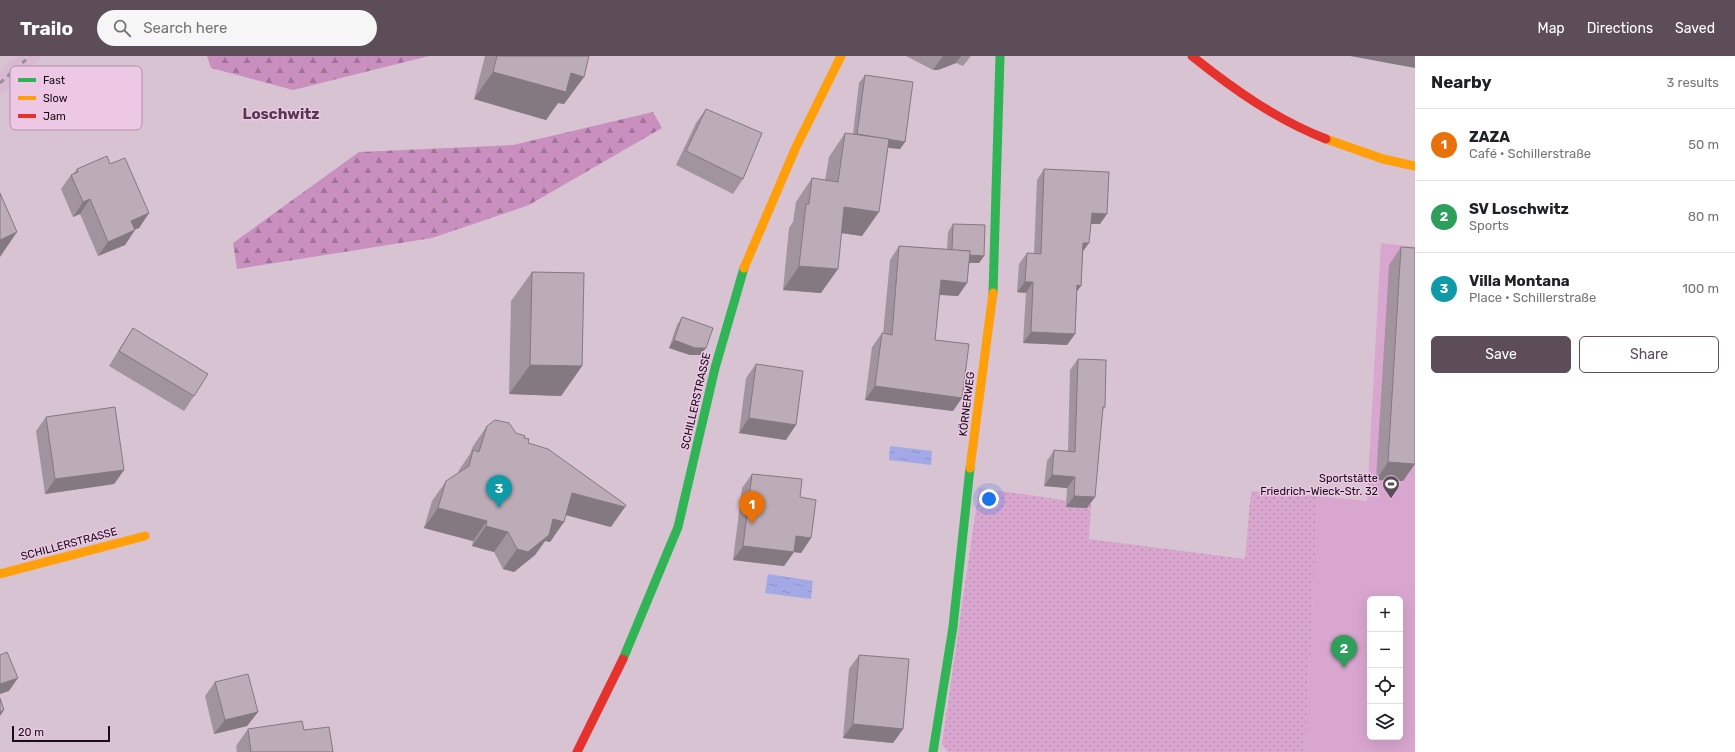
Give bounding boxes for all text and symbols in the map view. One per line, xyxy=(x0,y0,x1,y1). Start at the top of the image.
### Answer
search box xyxy=(97,10,377,46)
text: Trailo xyxy=(20,17,73,40)
icon: search xyxy=(111,17,133,39)
text: Search here xyxy=(143,19,227,37)
text: Map xyxy=(1538,20,1565,37)
text: Directions xyxy=(1587,20,1653,37)
text: Saved xyxy=(1675,20,1715,37)
legend xyxy=(10,66,142,130)
text: Nearby xyxy=(1431,72,1492,92)
text: Fast xyxy=(43,74,66,87)
text: 3 results xyxy=(1667,75,1719,90)
text: Slow xyxy=(43,92,68,105)
district label: Loschwitz xyxy=(243,105,319,123)
text: Jam xyxy=(43,110,66,123)
text: ZAZA xyxy=(1469,128,1510,146)
text: 1 xyxy=(1441,137,1447,152)
text: 50 m xyxy=(1688,137,1719,152)
text: Café · Schillerstraße xyxy=(1469,146,1591,161)
text: SV Loschwitz xyxy=(1469,200,1569,218)
text: 2 xyxy=(1440,209,1448,224)
text: 80 m xyxy=(1688,209,1719,224)
text: Sports xyxy=(1469,218,1509,233)
text: Villa Montana xyxy=(1469,272,1570,290)
text: 3 xyxy=(1440,281,1448,296)
text: 100 m xyxy=(1682,281,1719,296)
text: Place · Schillerstraße xyxy=(1469,290,1596,305)
button: Save xyxy=(1431,336,1571,373)
button: Share xyxy=(1579,336,1719,373)
street label: SCHILLERSTRASSE xyxy=(679,351,714,451)
street label: KÖRNERWEG xyxy=(957,371,977,437)
place label: Sportstätte Friedrich-Wieck-Str. 32 xyxy=(1260,472,1378,498)
sports icon: Sportstätte Friedrich-Wieck-Str. 32 xyxy=(1381,474,1401,499)
pin: 3 xyxy=(486,475,512,508)
your location xyxy=(979,489,999,509)
pin: 1 xyxy=(739,491,765,524)
street label: SCHILLERSTRASSE xyxy=(19,525,119,563)
map controls xyxy=(1367,596,1403,740)
button: + xyxy=(1367,596,1403,632)
button: − xyxy=(1367,632,1403,668)
pin: 2 xyxy=(1331,635,1357,668)
button: locate xyxy=(1367,668,1403,704)
button: layers xyxy=(1367,704,1403,740)
scale bar xyxy=(12,724,110,743)
text: 20 m xyxy=(18,726,44,739)

